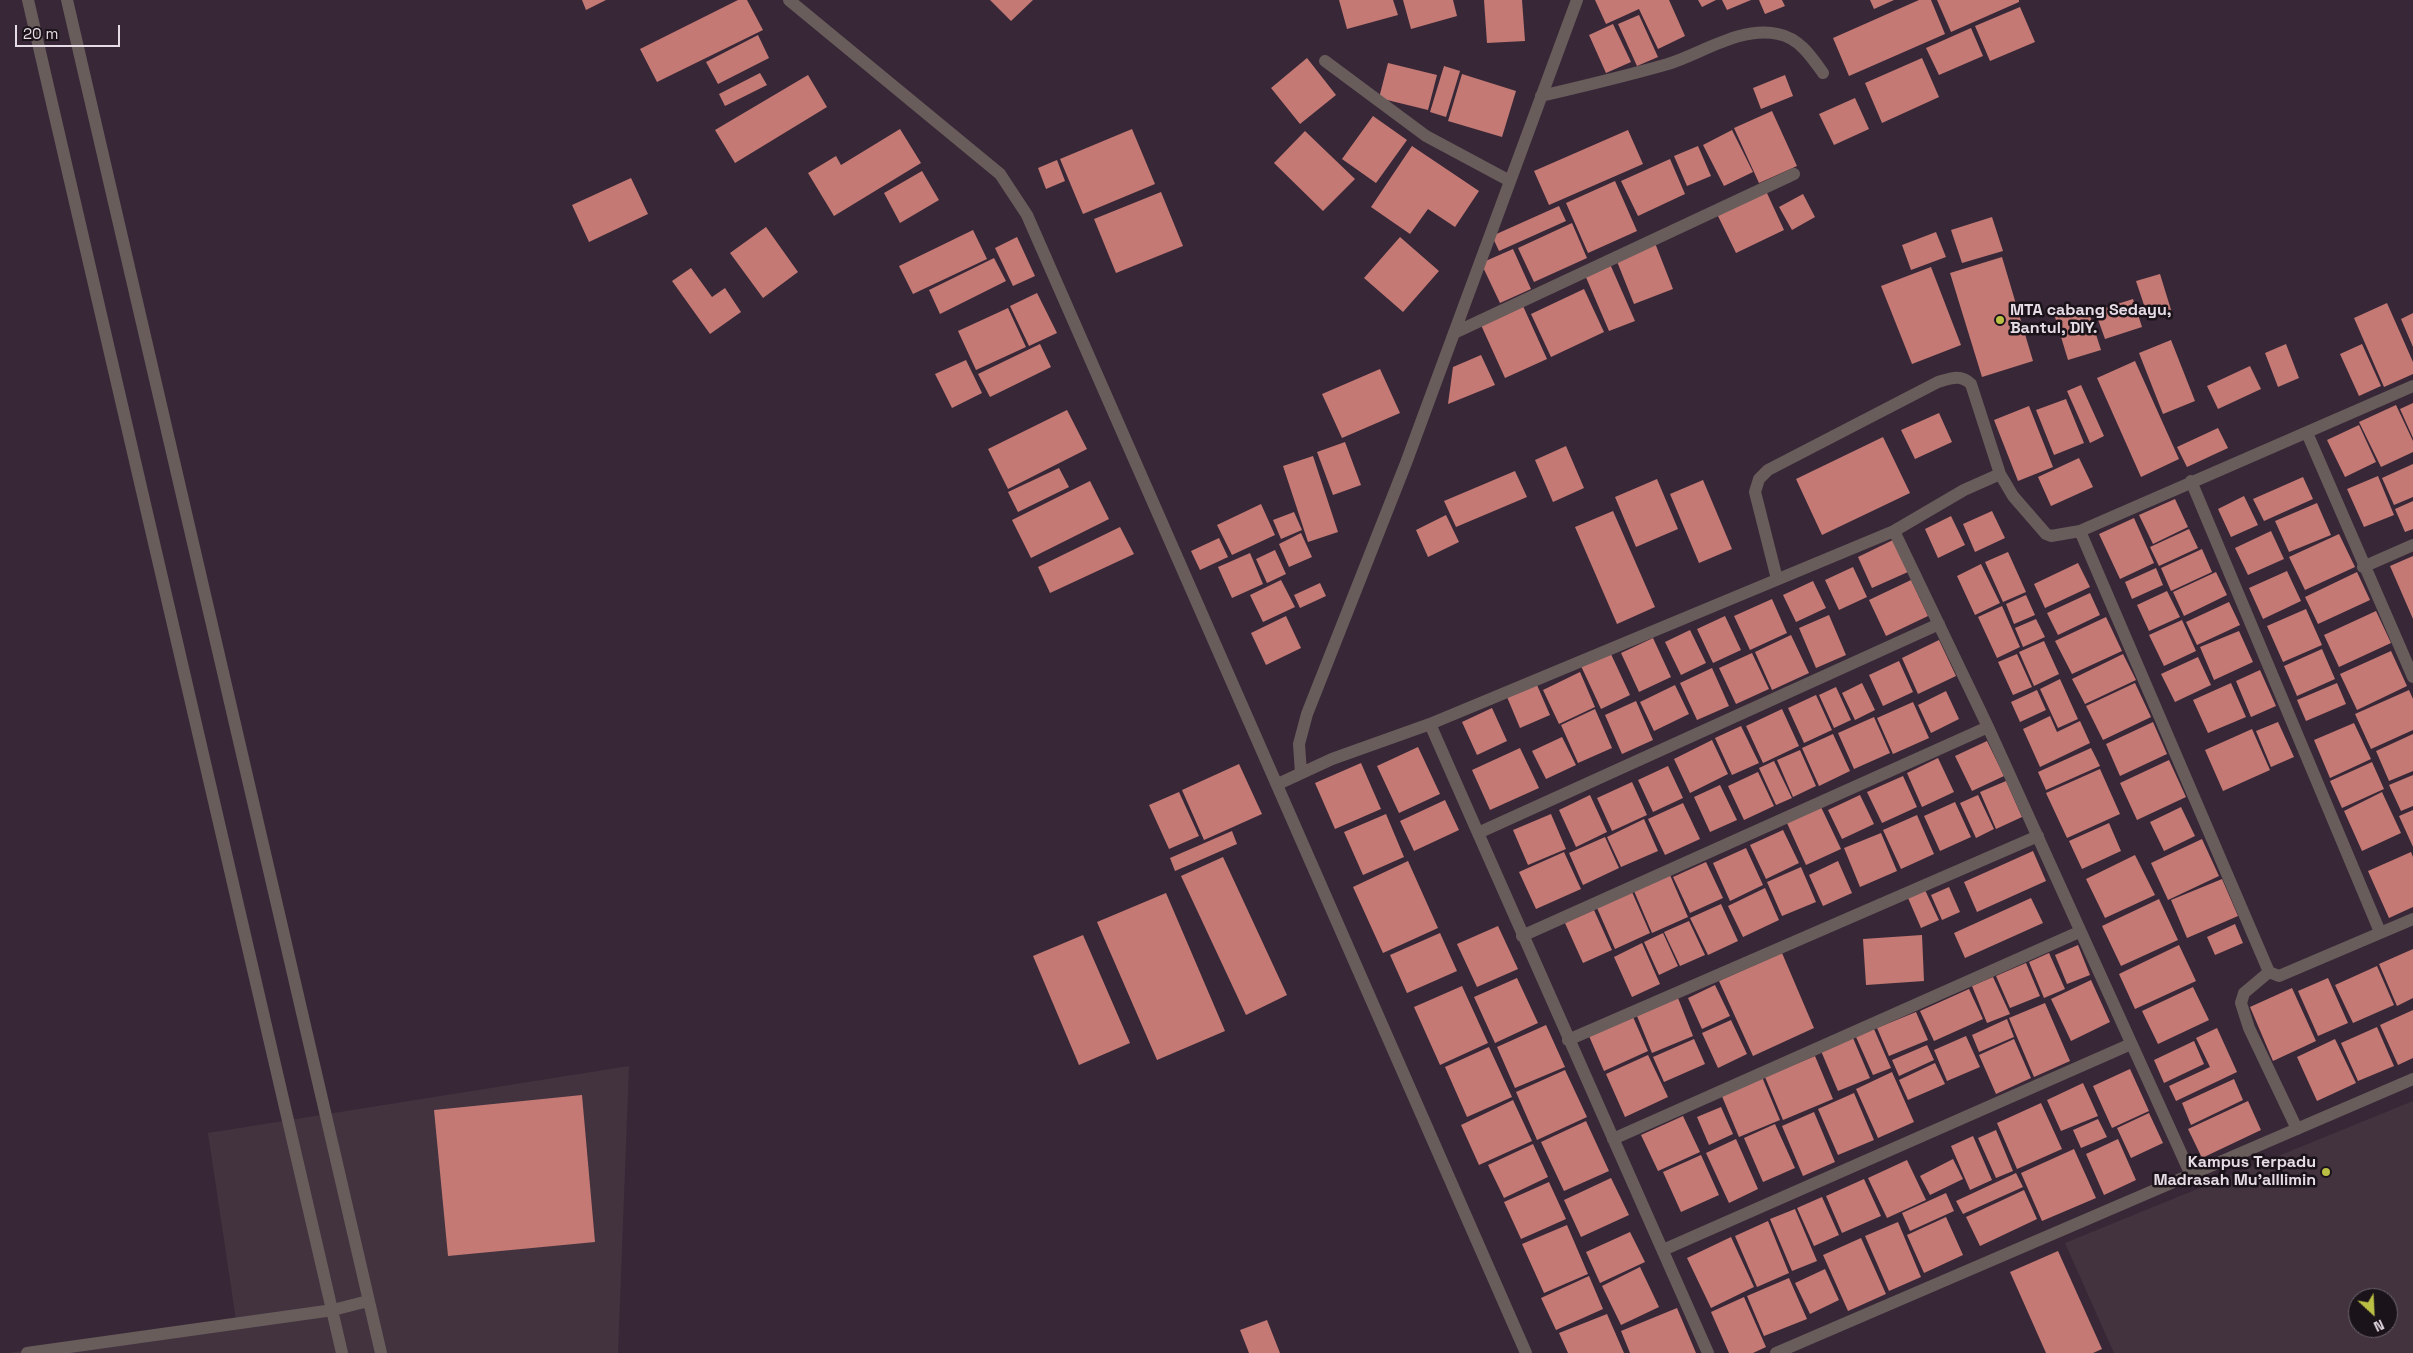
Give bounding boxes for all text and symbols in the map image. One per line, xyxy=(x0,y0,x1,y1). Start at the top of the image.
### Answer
scale bar xyxy=(18,15,122,47)
text: 20 m xyxy=(23,24,58,43)
place label: MTA cabang Sedayu, Bantul, DIY. xyxy=(2010,301,2171,339)
marker: MTA cabang Sedayu, Bantul, DIY. xyxy=(1994,314,2006,326)
place label: Kampus Terpadu Madrasah Mu'alllimin xyxy=(2153,1153,2316,1191)
marker: Kampus Terpadu Madrasah Mu'alllimin xyxy=(2320,1166,2332,1178)
north arrow xyxy=(2348,1288,2398,1338)
text: N xyxy=(2371,1316,2387,1336)

